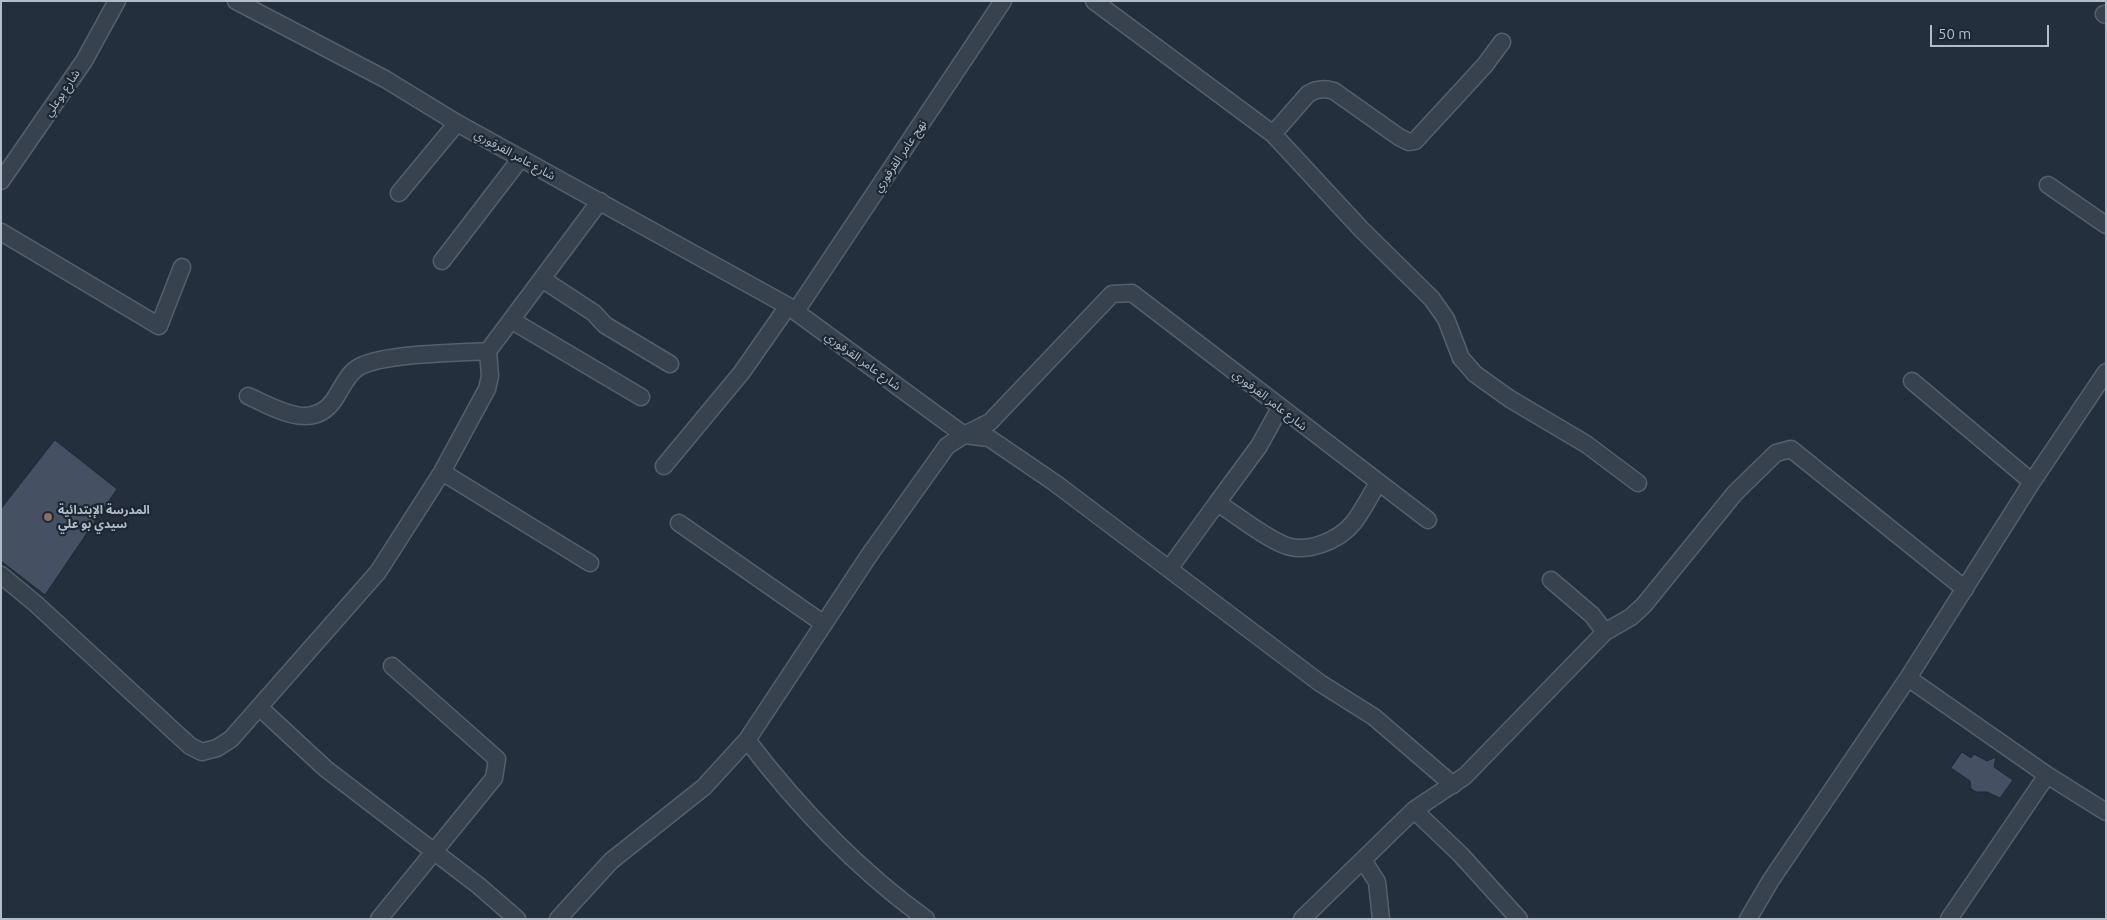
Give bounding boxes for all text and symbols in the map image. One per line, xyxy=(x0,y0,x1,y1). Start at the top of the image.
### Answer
scale bar xyxy=(1932,15,2051,47)
text: 50 m xyxy=(1938,25,1971,42)
street label: شارع بوعلي xyxy=(41,67,83,119)
street label: نهج عامر القرقوري xyxy=(871,117,929,195)
street label: شارع عامر القرقوري xyxy=(472,127,558,183)
street label: شارع عامر القرقوري xyxy=(822,329,904,393)
street label: شارع عامر القرقوري xyxy=(1230,367,1310,433)
place label: المدرسة الإبتدائية سيدي بو علي xyxy=(58,503,150,531)
marker: المدرسة الإبتدائية سيدي بو علي xyxy=(42,511,54,523)

